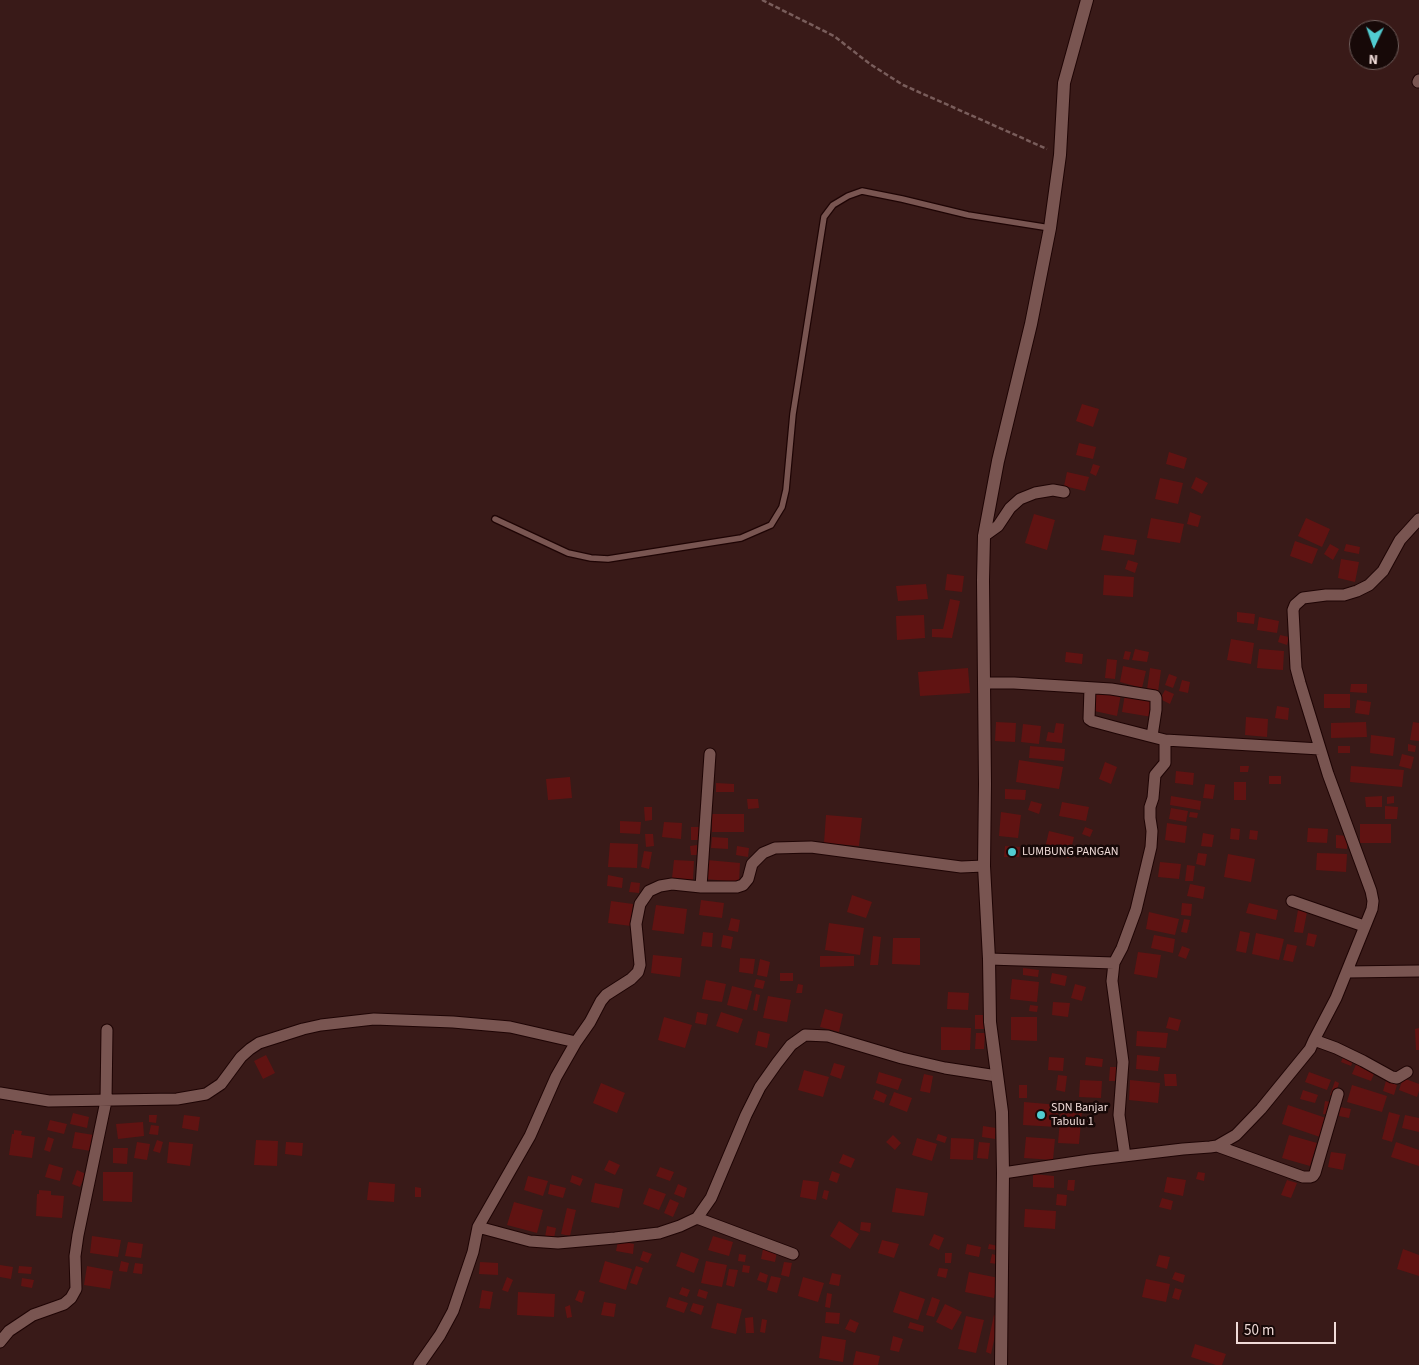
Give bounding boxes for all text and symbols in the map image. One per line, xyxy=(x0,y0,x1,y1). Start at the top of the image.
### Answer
north arrow xyxy=(1349,20,1399,70)
text: N xyxy=(1368,49,1378,69)
place label: LUMBUNG PANGAN xyxy=(1022,845,1118,859)
marker: LUMBUNG PANGAN xyxy=(1006,846,1018,858)
place label: SDN Banjar Tabulu 1 xyxy=(1051,1101,1108,1129)
marker: SDN Banjar Tabulu 1 xyxy=(1035,1109,1047,1121)
scale bar xyxy=(1239,1312,1339,1344)
text: 50 m xyxy=(1244,1320,1274,1341)

